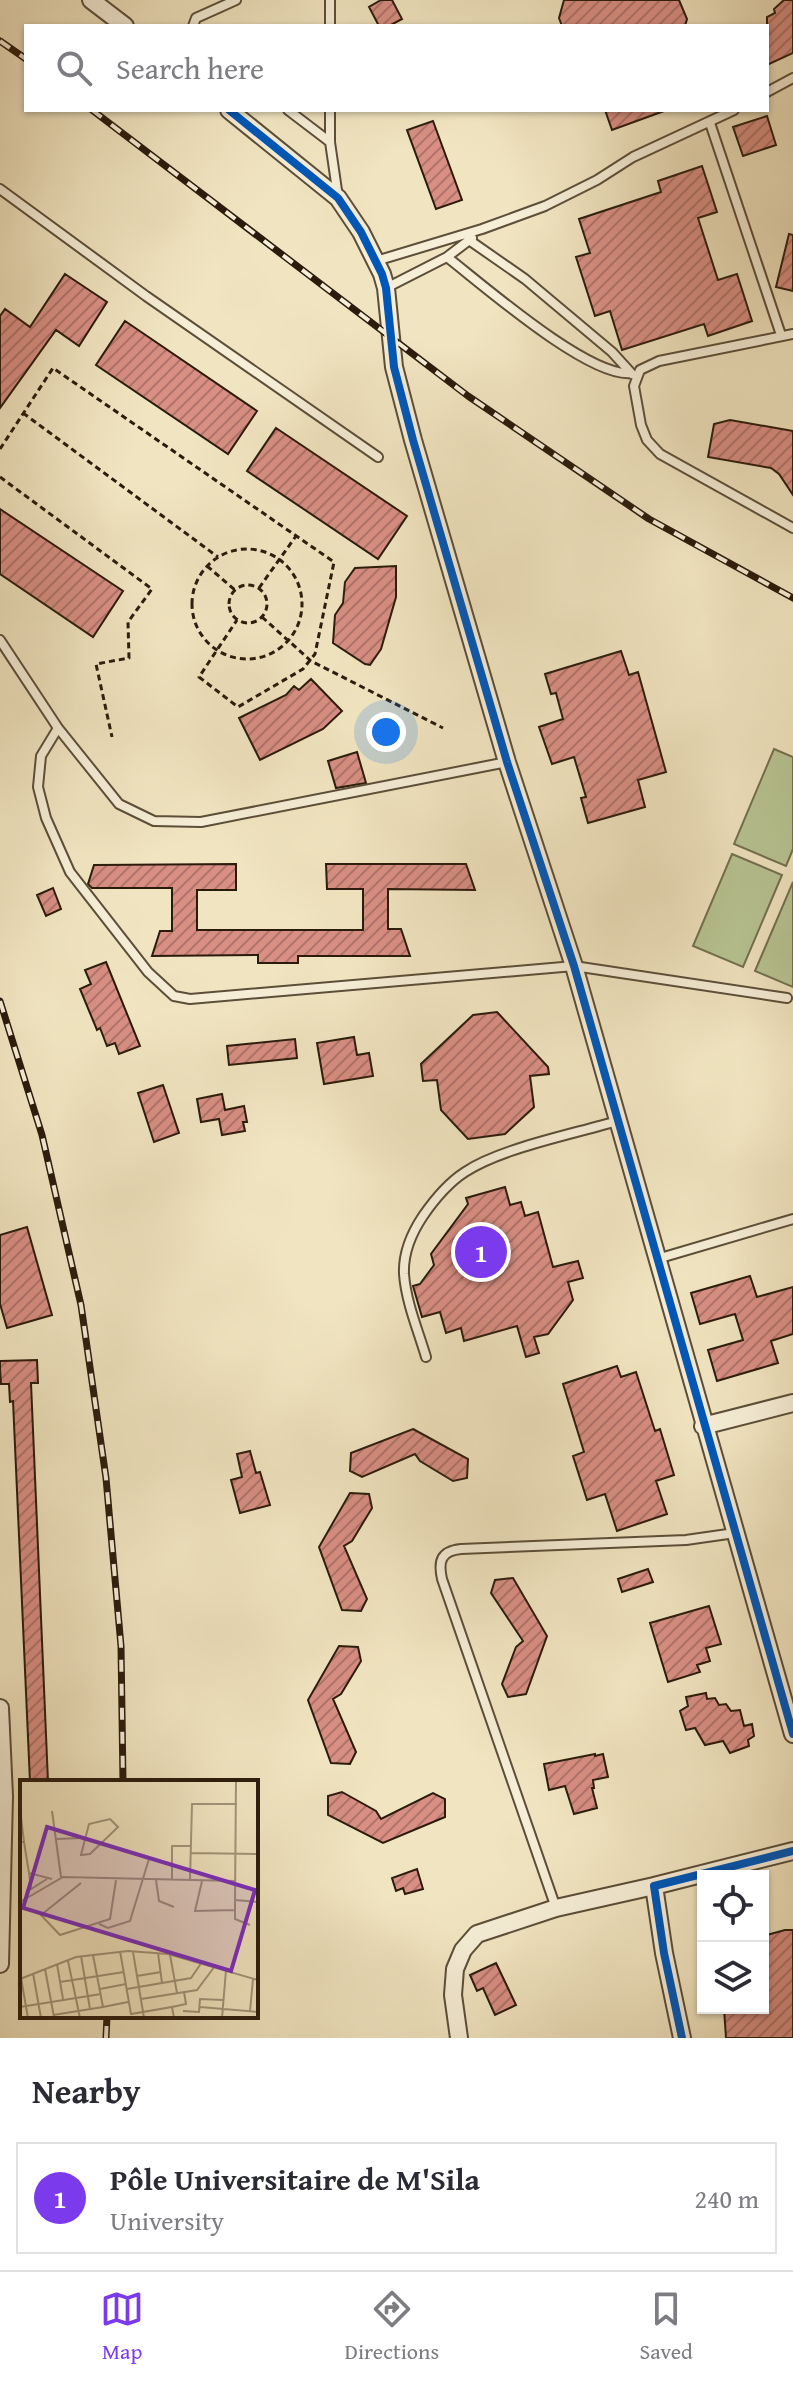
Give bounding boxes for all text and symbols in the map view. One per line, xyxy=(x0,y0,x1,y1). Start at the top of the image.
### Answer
search box xyxy=(24,24,769,112)
icon: search xyxy=(52,46,96,90)
text: Search here xyxy=(116,46,264,90)
your location xyxy=(366,712,406,752)
pin: 1 xyxy=(455,1222,507,1282)
inset map xyxy=(20,1780,258,2018)
map controls xyxy=(697,1870,769,2014)
button: locate xyxy=(697,1870,769,1942)
button: layers xyxy=(697,1942,769,2014)
text: Nearby xyxy=(32,2066,141,2115)
text: Pôle Universitaire de M'Sila xyxy=(110,2157,480,2201)
text: 1 xyxy=(53,2179,67,2218)
text: 240 m xyxy=(694,2179,759,2218)
text: University xyxy=(110,2201,224,2240)
tab: Map xyxy=(100,2287,144,2367)
tab: Directions xyxy=(345,2287,439,2367)
tab: Saved xyxy=(640,2287,693,2367)

